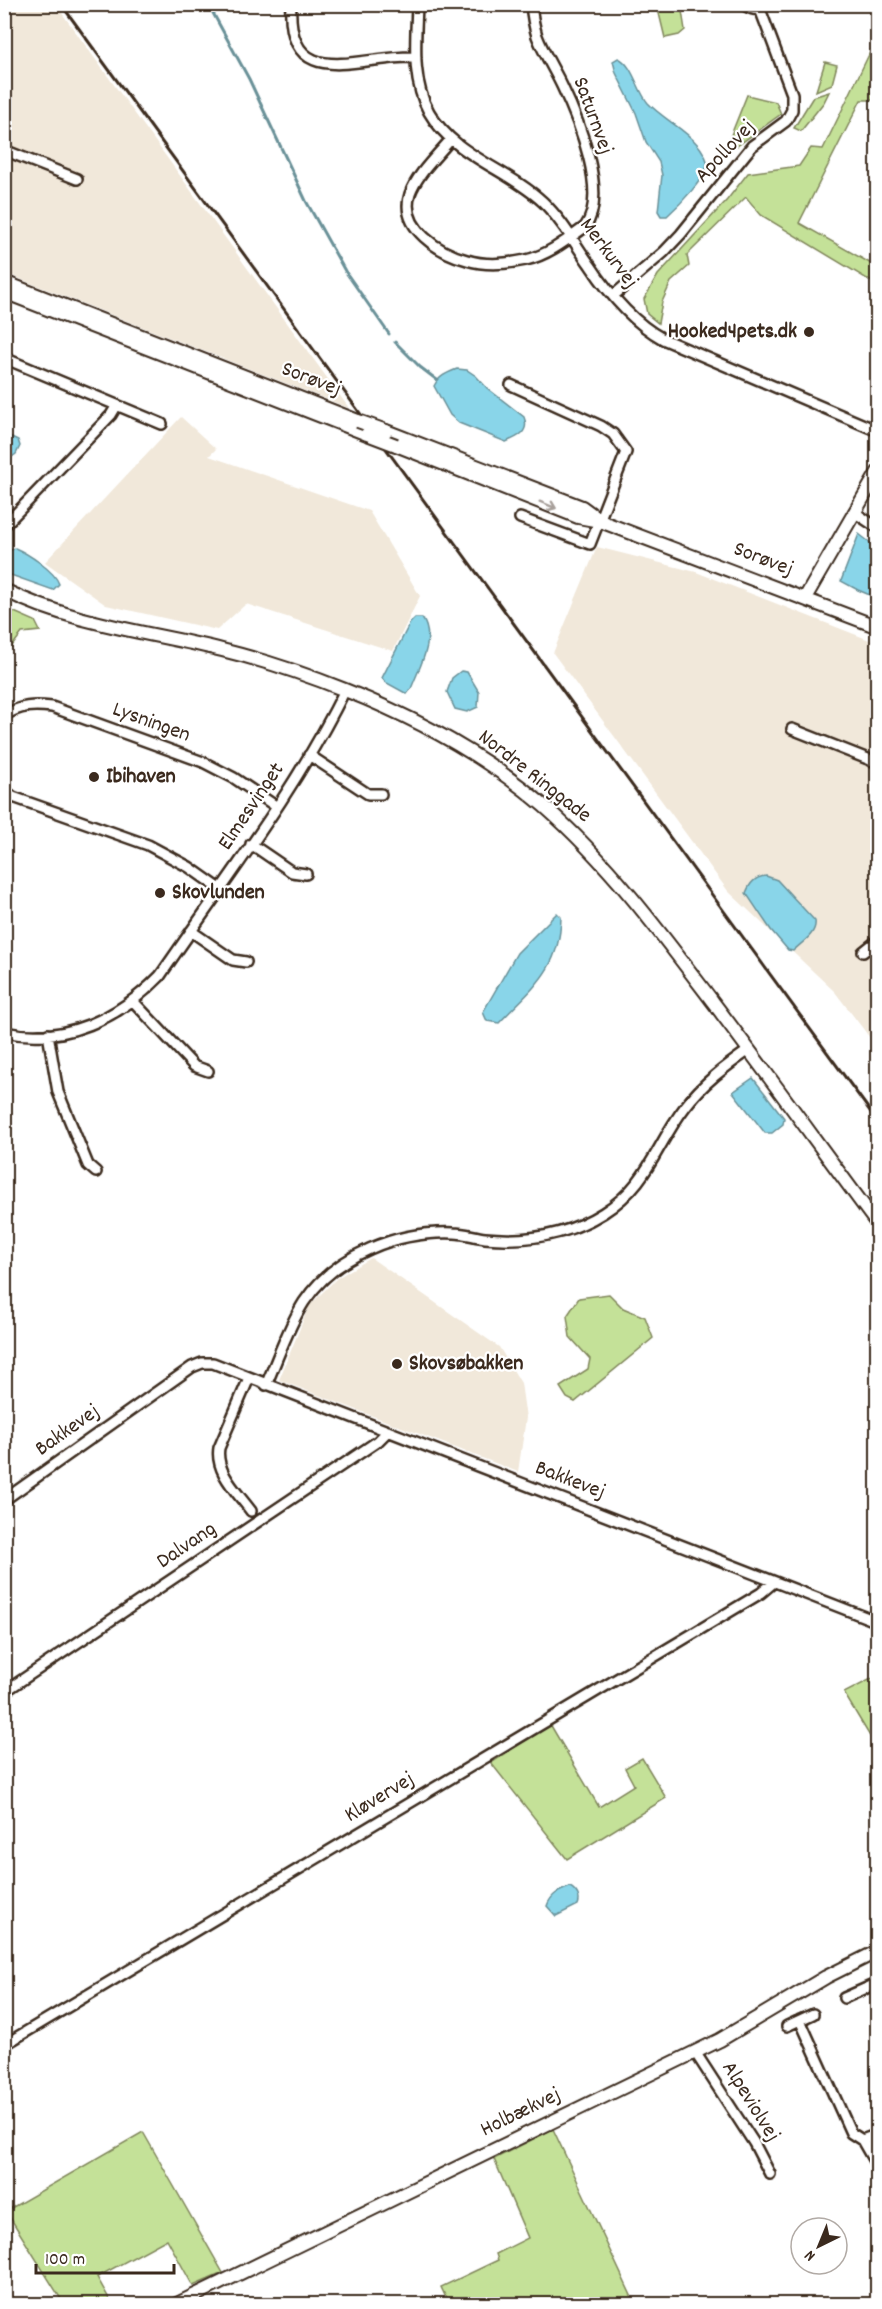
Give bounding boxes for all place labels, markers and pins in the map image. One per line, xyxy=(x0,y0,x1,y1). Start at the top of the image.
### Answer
place label: Hooked4pets.dk xyxy=(668,317,797,348)
marker: Hooked4pets.dk xyxy=(802,325,816,339)
place label: Ibihaven xyxy=(106,762,176,793)
marker: Ibihaven xyxy=(87,770,101,784)
place label: Skovlunden xyxy=(172,878,265,909)
marker: Skovlunden xyxy=(153,886,167,900)
place label: Skovsøbakken xyxy=(409,1349,523,1380)
marker: Skovsøbakken xyxy=(390,1357,404,1371)

